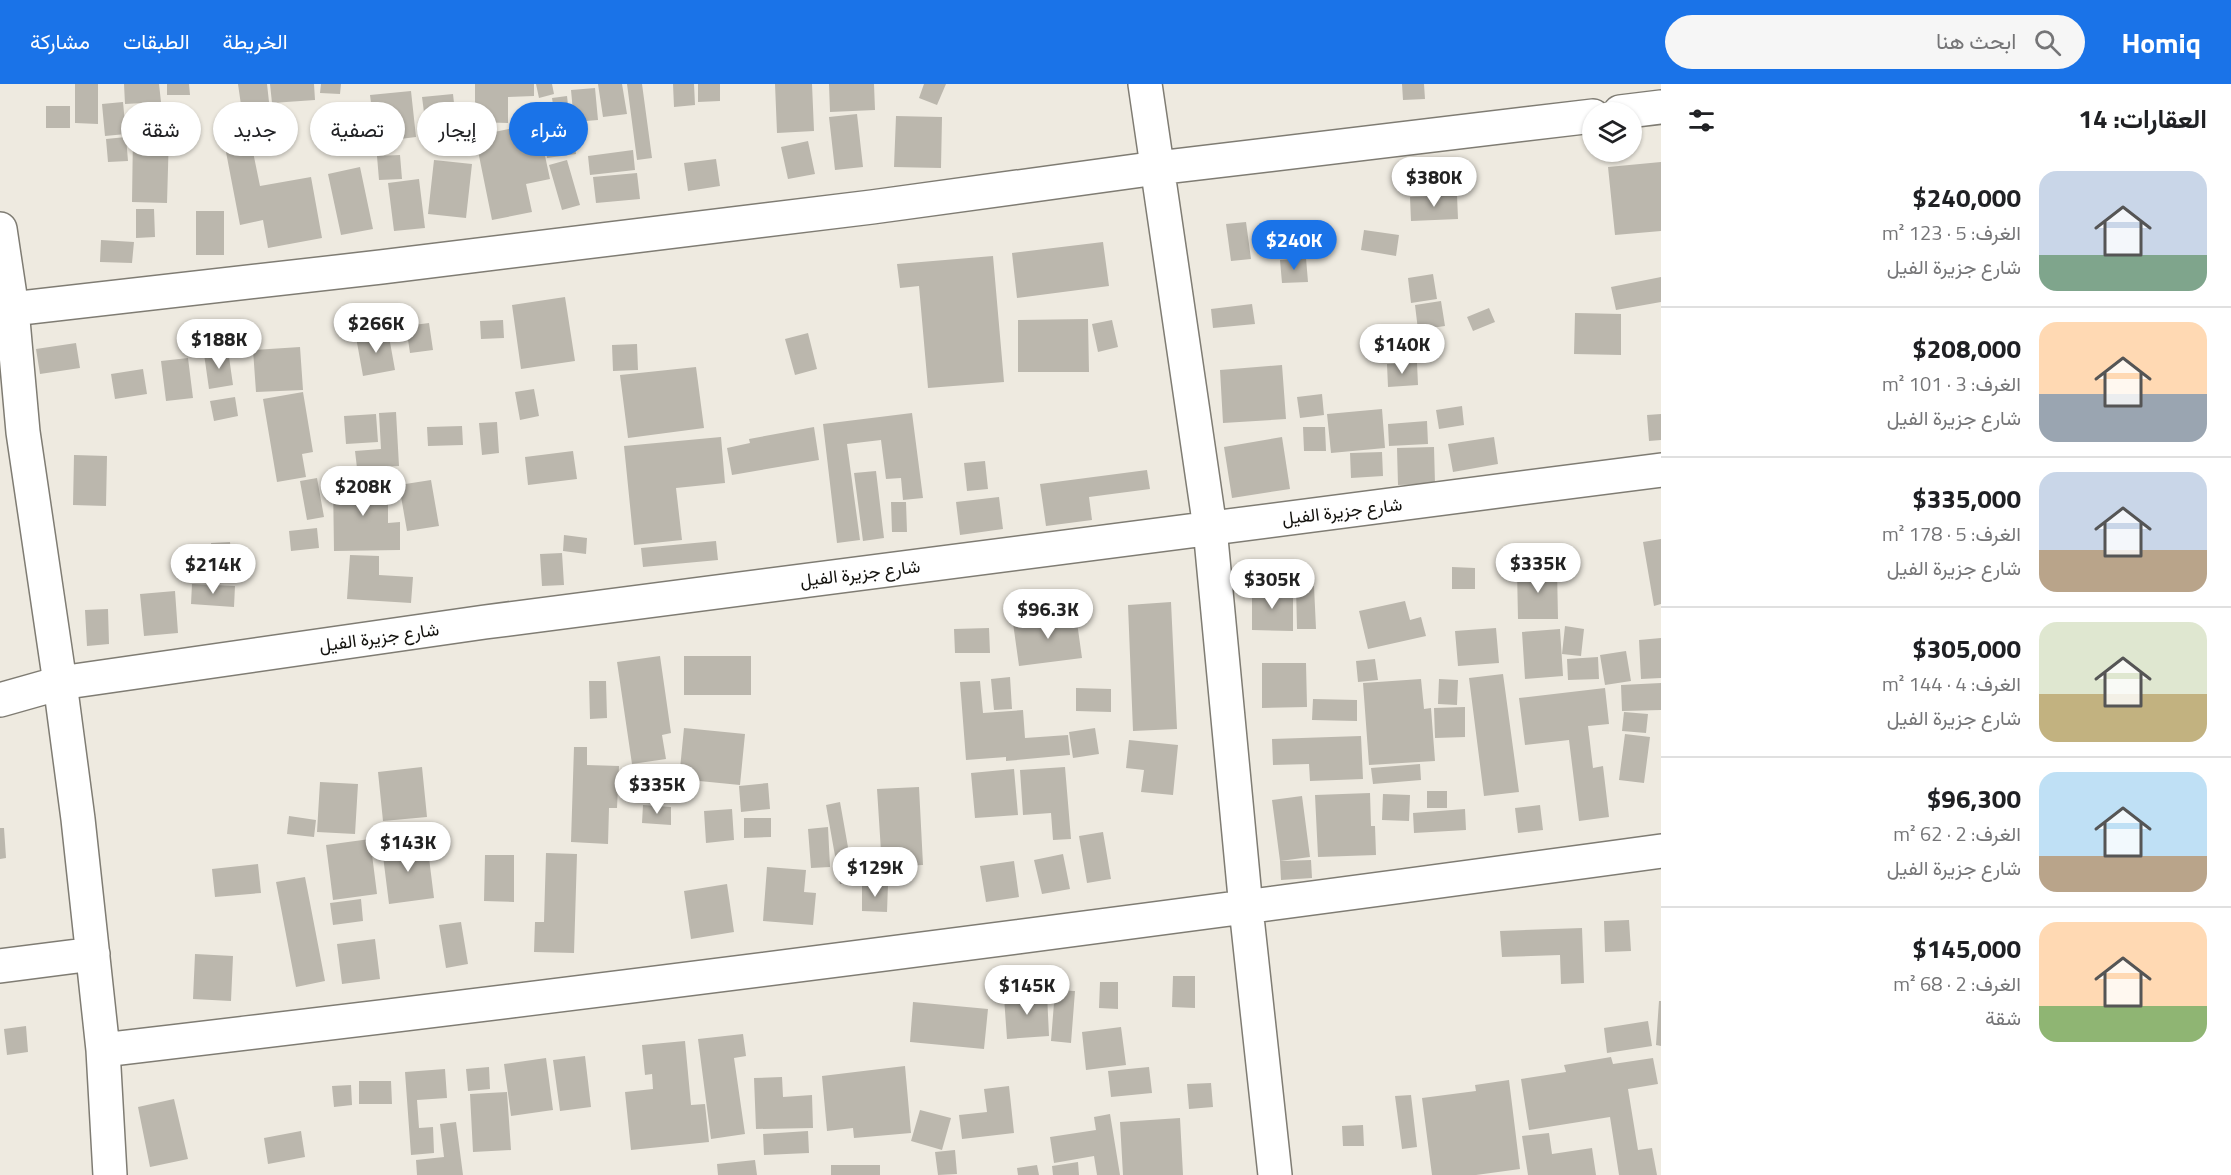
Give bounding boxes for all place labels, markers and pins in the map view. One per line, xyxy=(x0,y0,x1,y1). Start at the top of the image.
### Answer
pin: $380K xyxy=(1392,157,1476,208)
pin: $240K xyxy=(1252,220,1336,271)
pin: $266K xyxy=(334,303,418,354)
pin: $188K xyxy=(177,319,261,370)
pin: $140K xyxy=(1360,324,1444,375)
pin: $208K xyxy=(321,466,405,517)
pin: $335K xyxy=(1496,543,1580,594)
pin: $214K xyxy=(171,544,255,595)
pin: $305K xyxy=(1230,559,1314,610)
pin: $96.3K xyxy=(999,589,1097,640)
pin: $335K xyxy=(615,764,699,815)
pin: $143K xyxy=(366,822,450,873)
pin: $129K xyxy=(833,847,917,898)
pin: $145K xyxy=(985,965,1069,1016)

